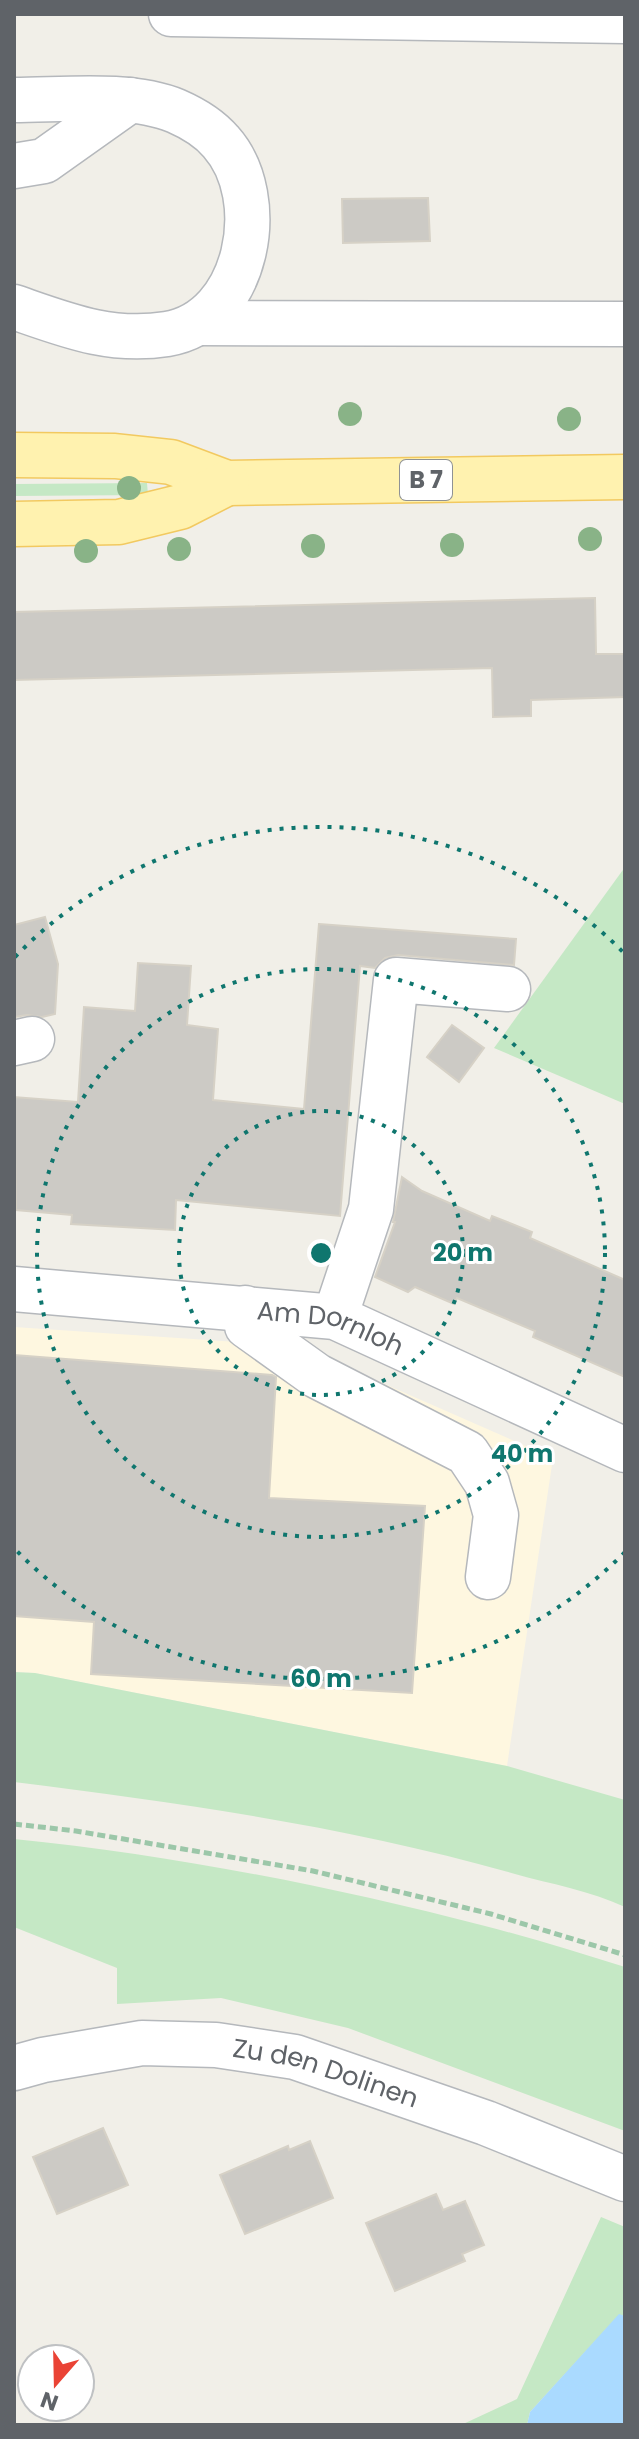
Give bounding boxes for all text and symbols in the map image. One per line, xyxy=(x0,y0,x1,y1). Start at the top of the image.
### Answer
road number: B 7 xyxy=(400,460,452,500)
text: 20 m xyxy=(433,1236,493,1269)
centre of rings xyxy=(307,1239,335,1267)
street label: Am Dornloh xyxy=(255,1292,410,1364)
text: 40 m xyxy=(491,1437,553,1470)
text: 60 m xyxy=(290,1662,352,1695)
street label: Zu den Dolinen xyxy=(230,2030,423,2116)
north arrow xyxy=(16,2343,96,2423)
text: N xyxy=(36,2384,62,2419)

